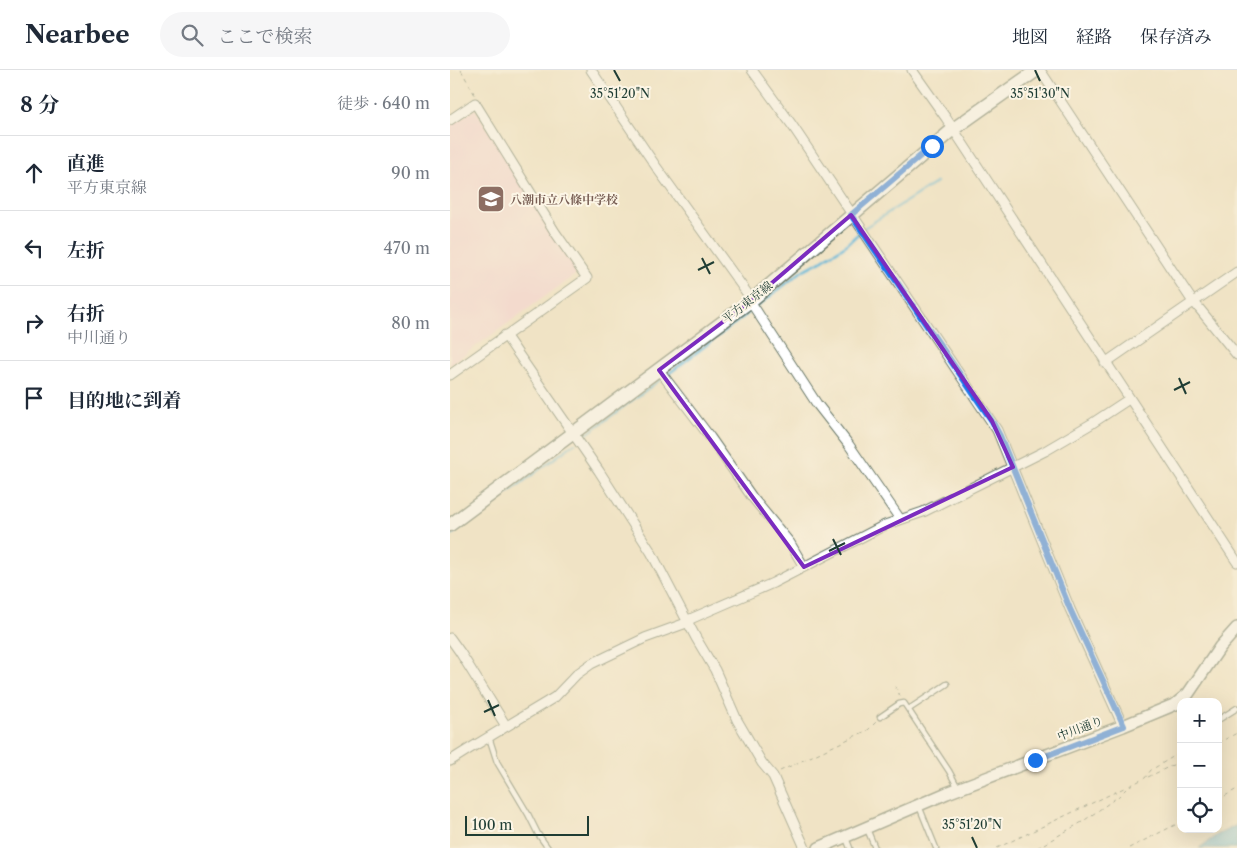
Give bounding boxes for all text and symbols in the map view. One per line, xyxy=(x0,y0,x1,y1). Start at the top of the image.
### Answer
search box xyxy=(160,12,510,57)
text: Nearbee xyxy=(25,20,130,49)
icon: search xyxy=(178,21,206,49)
text: ここで検索 xyxy=(218,25,313,48)
text: 地図 xyxy=(1012,26,1048,48)
text: 経路 xyxy=(1076,26,1112,48)
text: 保存済み xyxy=(1140,26,1212,48)
text: 35°51'20"N xyxy=(590,86,650,101)
text: 35°51'30"N xyxy=(1010,86,1070,101)
text: 8 分 xyxy=(20,92,59,117)
text: 徒歩 · 640 m xyxy=(337,93,430,113)
route start xyxy=(921,135,944,158)
text: 直進 xyxy=(67,152,105,175)
icon: ahead xyxy=(20,159,48,187)
text: 90 m xyxy=(391,163,430,183)
text: 平方東京線 xyxy=(67,177,147,197)
school or university icon: 八潮市立八條中学校 xyxy=(476,184,506,214)
place label: 八潮市立八條中学校 xyxy=(510,192,618,207)
icon: left xyxy=(20,234,48,262)
text: 470 m xyxy=(384,238,430,258)
text: 左折 xyxy=(67,239,105,262)
street label: 平方東京線 xyxy=(719,278,775,326)
text: 右折 xyxy=(67,302,105,325)
icon: right xyxy=(20,309,48,337)
text: 80 m xyxy=(391,313,430,333)
text: 中川通り xyxy=(67,327,131,347)
icon: arrive xyxy=(20,384,48,412)
text: 目的地に到着 xyxy=(67,389,181,412)
map controls xyxy=(1177,698,1222,833)
button: + xyxy=(1177,698,1222,743)
street label: 中川通り xyxy=(1055,712,1105,744)
button: − xyxy=(1177,743,1222,788)
route end xyxy=(1024,749,1047,772)
button: locate xyxy=(1177,788,1222,833)
scale bar xyxy=(465,813,589,836)
text: 100 m xyxy=(472,816,512,834)
text: 35°51'20"N xyxy=(942,817,1002,832)

